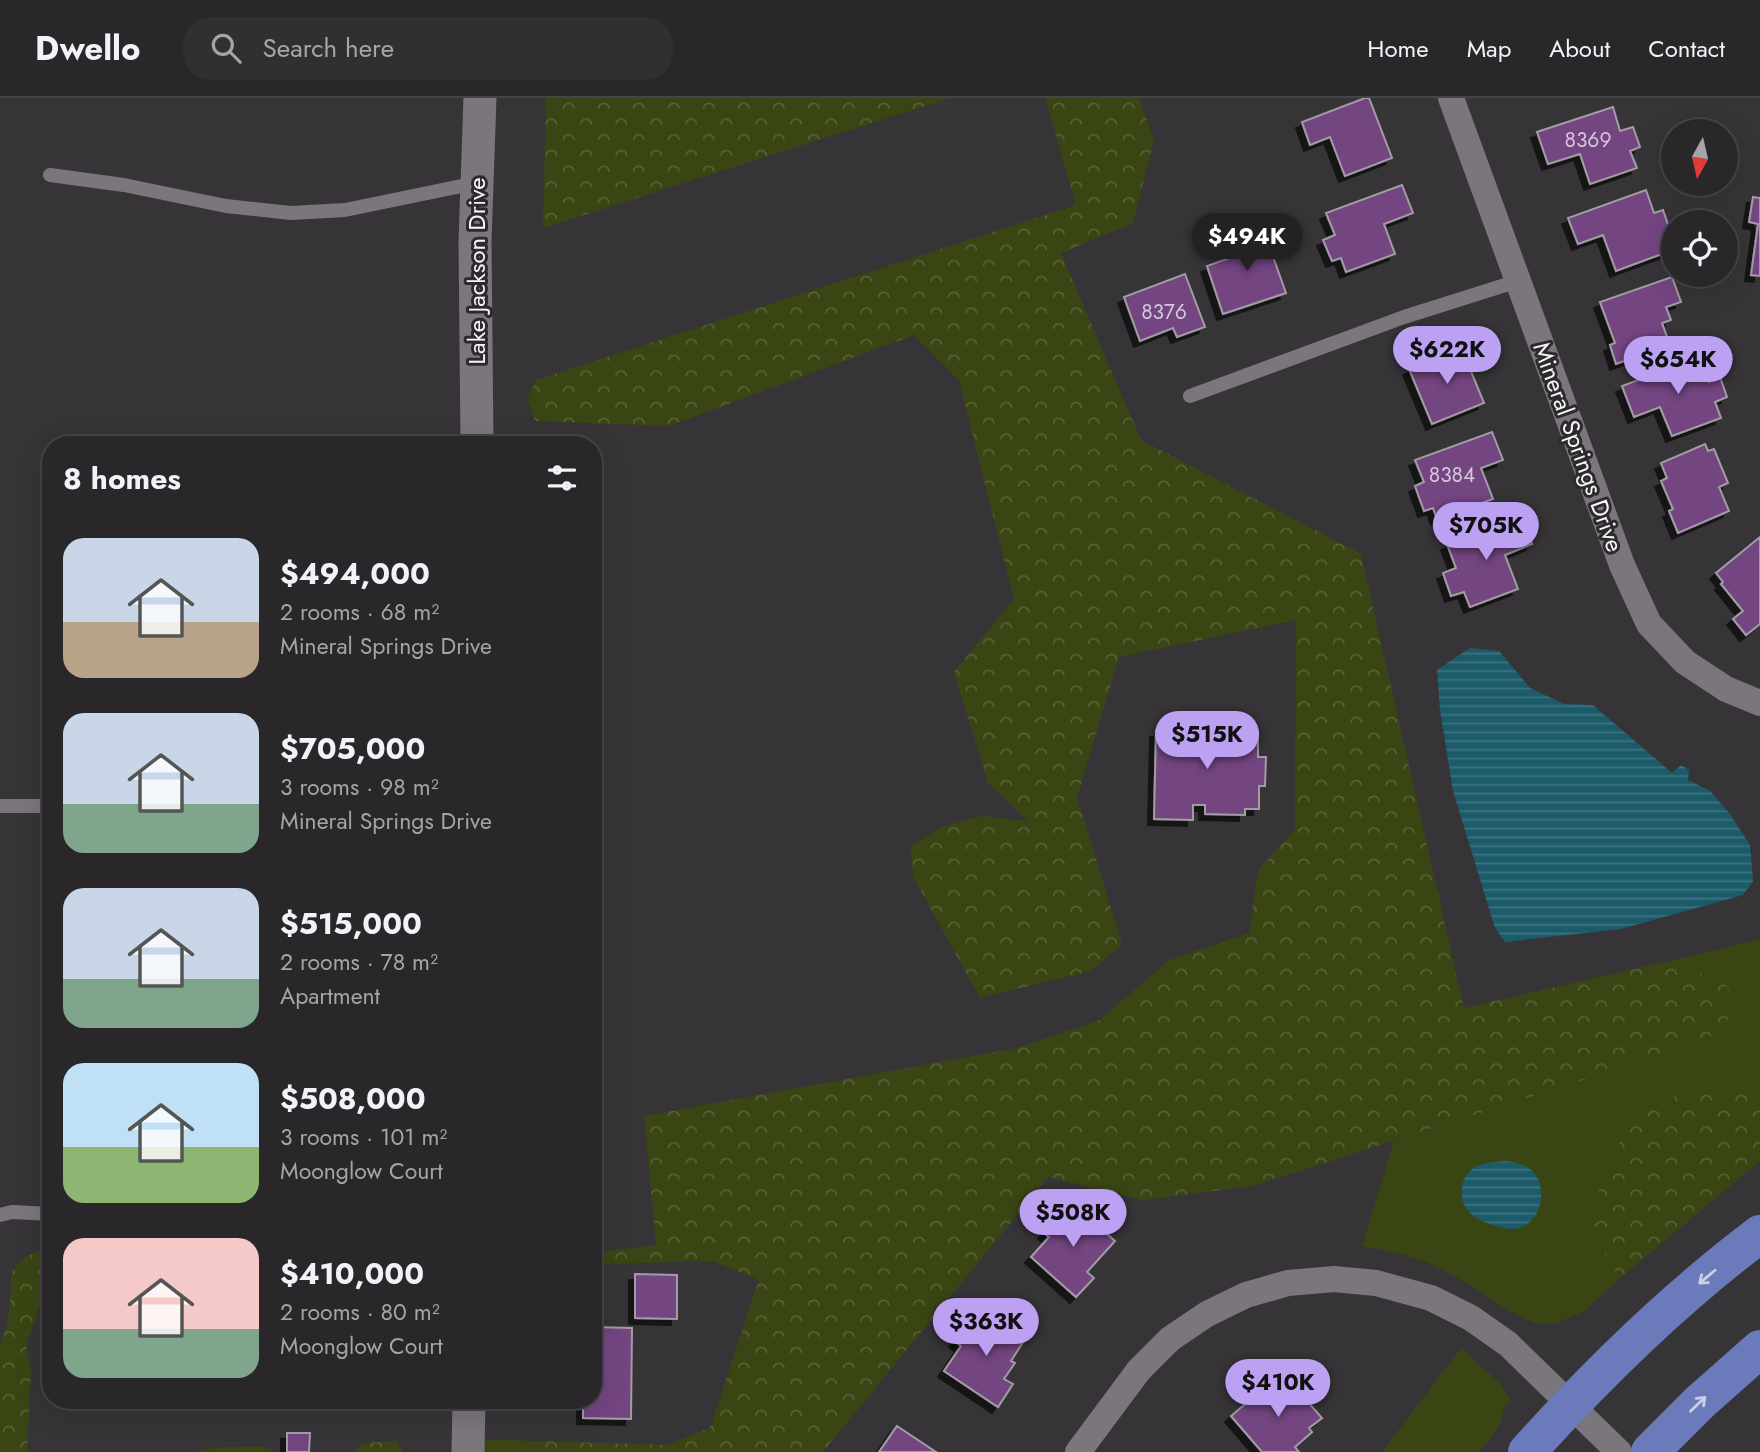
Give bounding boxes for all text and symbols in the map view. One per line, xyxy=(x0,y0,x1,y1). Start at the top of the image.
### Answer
search box xyxy=(183,17,673,80)
text: Dwello xyxy=(35,25,141,72)
icon: search xyxy=(207,29,245,67)
text: Search here xyxy=(263,29,394,67)
text: Home xyxy=(1367,31,1429,66)
text: Map xyxy=(1467,31,1511,66)
text: About xyxy=(1549,31,1610,66)
text: Contact xyxy=(1648,31,1725,66)
north arrow xyxy=(1661,119,1738,196)
map controls xyxy=(1661,119,1738,287)
house number: 8369 xyxy=(1564,125,1612,155)
street label: Lake Jackson Drive xyxy=(459,177,494,365)
button: locate xyxy=(1661,210,1738,287)
pin: $494K xyxy=(1198,214,1296,273)
text: $494K xyxy=(1208,219,1286,253)
house number: 8376 xyxy=(1141,297,1187,327)
pin: $622K xyxy=(1398,327,1496,386)
text: $622K xyxy=(1409,332,1485,366)
pin: $654K xyxy=(1629,336,1727,396)
street label: Mineral Springs Drive xyxy=(1524,337,1633,557)
text: $654K xyxy=(1640,342,1716,376)
text: 8 homes xyxy=(63,457,181,500)
icon: filters xyxy=(543,459,581,497)
house number: 8384 xyxy=(1429,460,1475,490)
pin: $705K xyxy=(1437,503,1535,562)
text: $705K xyxy=(1449,508,1523,542)
text: $494,000 xyxy=(280,552,430,595)
icon: home xyxy=(119,566,203,650)
text: 2 rooms · 68 m² xyxy=(280,595,439,629)
text: Mineral Springs Drive xyxy=(280,629,492,663)
pin: $515K xyxy=(1158,712,1256,771)
text: $515K xyxy=(1171,717,1243,751)
text: $705,000 xyxy=(280,727,425,770)
icon: home xyxy=(119,741,203,825)
text: 3 rooms · 98 m² xyxy=(280,770,439,804)
text: Mineral Springs Drive xyxy=(280,804,492,838)
text: $515,000 xyxy=(280,902,422,945)
icon: home xyxy=(119,916,203,1000)
text: 2 rooms · 78 m² xyxy=(280,945,438,979)
text: Apartment xyxy=(280,979,380,1013)
text: $508,000 xyxy=(280,1077,426,1120)
icon: home xyxy=(119,1091,203,1175)
text: 3 rooms · 101 m² xyxy=(280,1120,447,1154)
text: Moonglow Court xyxy=(280,1154,443,1188)
pin: $508K xyxy=(1024,1190,1122,1249)
text: $508K xyxy=(1036,1195,1110,1229)
text: $410,000 xyxy=(280,1252,424,1295)
icon: home xyxy=(119,1266,203,1350)
one-way arrow xyxy=(1699,1269,1717,1285)
text: 2 rooms · 80 m² xyxy=(280,1295,440,1329)
pin: $363K xyxy=(937,1298,1035,1358)
text: $363K xyxy=(949,1304,1023,1338)
text: Moonglow Court xyxy=(280,1329,443,1363)
pin: $410K xyxy=(1229,1360,1327,1419)
text: $410K xyxy=(1241,1365,1315,1399)
one-way arrow xyxy=(1689,1396,1707,1412)

